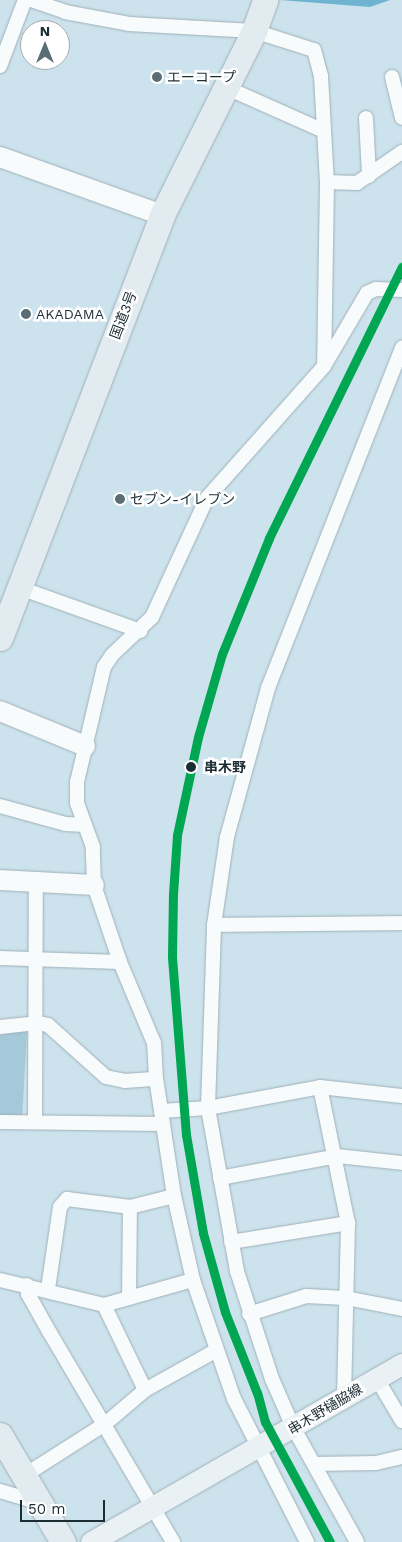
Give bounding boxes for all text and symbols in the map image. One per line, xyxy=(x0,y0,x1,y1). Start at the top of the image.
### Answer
north arrow xyxy=(20,20,70,70)
text: N xyxy=(40,23,50,39)
place label: エーコープ xyxy=(167,69,237,85)
marker: エーコープ xyxy=(151,71,163,83)
street label: 国道3号 xyxy=(106,289,140,341)
place label: AKADAMA xyxy=(36,306,104,322)
marker: AKADAMA xyxy=(20,308,32,320)
place label: セブン-イレブン xyxy=(130,491,235,507)
marker: セブン-イレブン xyxy=(114,493,126,505)
marker: 串木野 xyxy=(182,758,200,776)
place label: 串木野 xyxy=(204,759,246,775)
street label: 串木野樋脇線 xyxy=(285,1380,365,1438)
scale bar xyxy=(22,1490,108,1522)
text: 50 m xyxy=(28,1500,65,1518)

